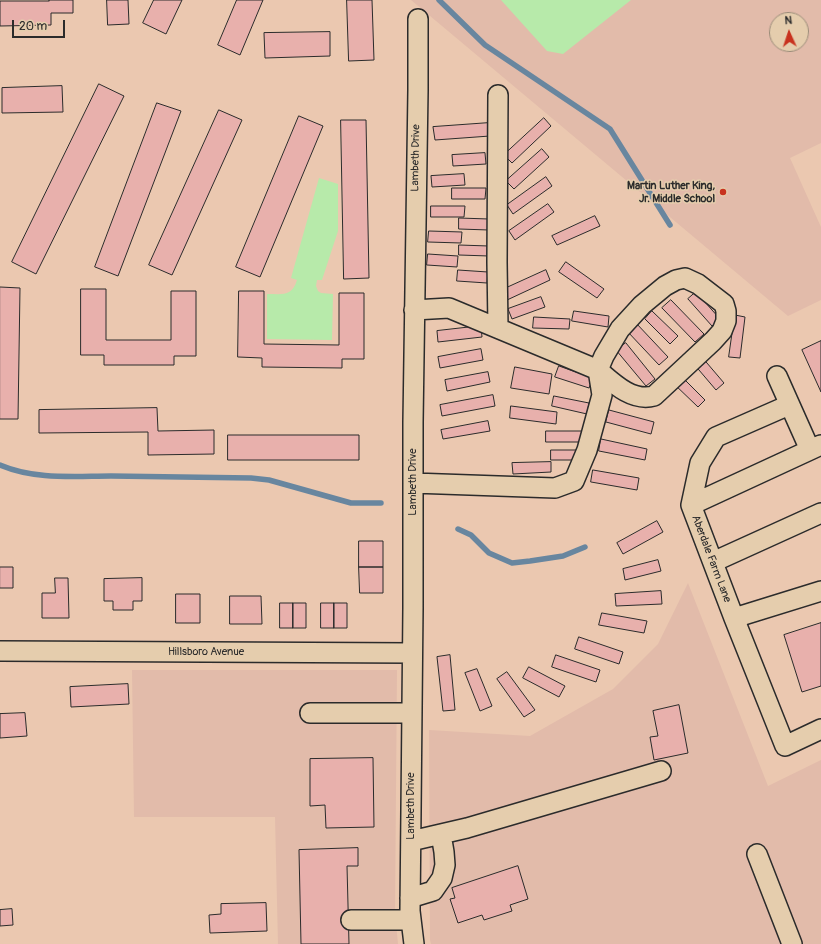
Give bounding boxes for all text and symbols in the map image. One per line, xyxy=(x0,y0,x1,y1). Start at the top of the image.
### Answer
scale bar xyxy=(14,12,67,38)
north arrow xyxy=(769,12,809,52)
text: N xyxy=(784,14,792,27)
text: 20 m xyxy=(19,19,47,34)
street label: Lambeth Drive xyxy=(409,124,423,192)
place label: Martin Luther King, Jr. Middle School xyxy=(627,179,715,205)
marker: Martin Luther King, Jr. Middle School xyxy=(718,187,728,197)
street label: Lambeth Drive xyxy=(406,448,420,516)
street label: Aberdale Farm Lane xyxy=(688,514,734,604)
street label: Hillsboro Avenue xyxy=(168,645,244,659)
street label: Lambeth Drive xyxy=(404,772,418,840)

